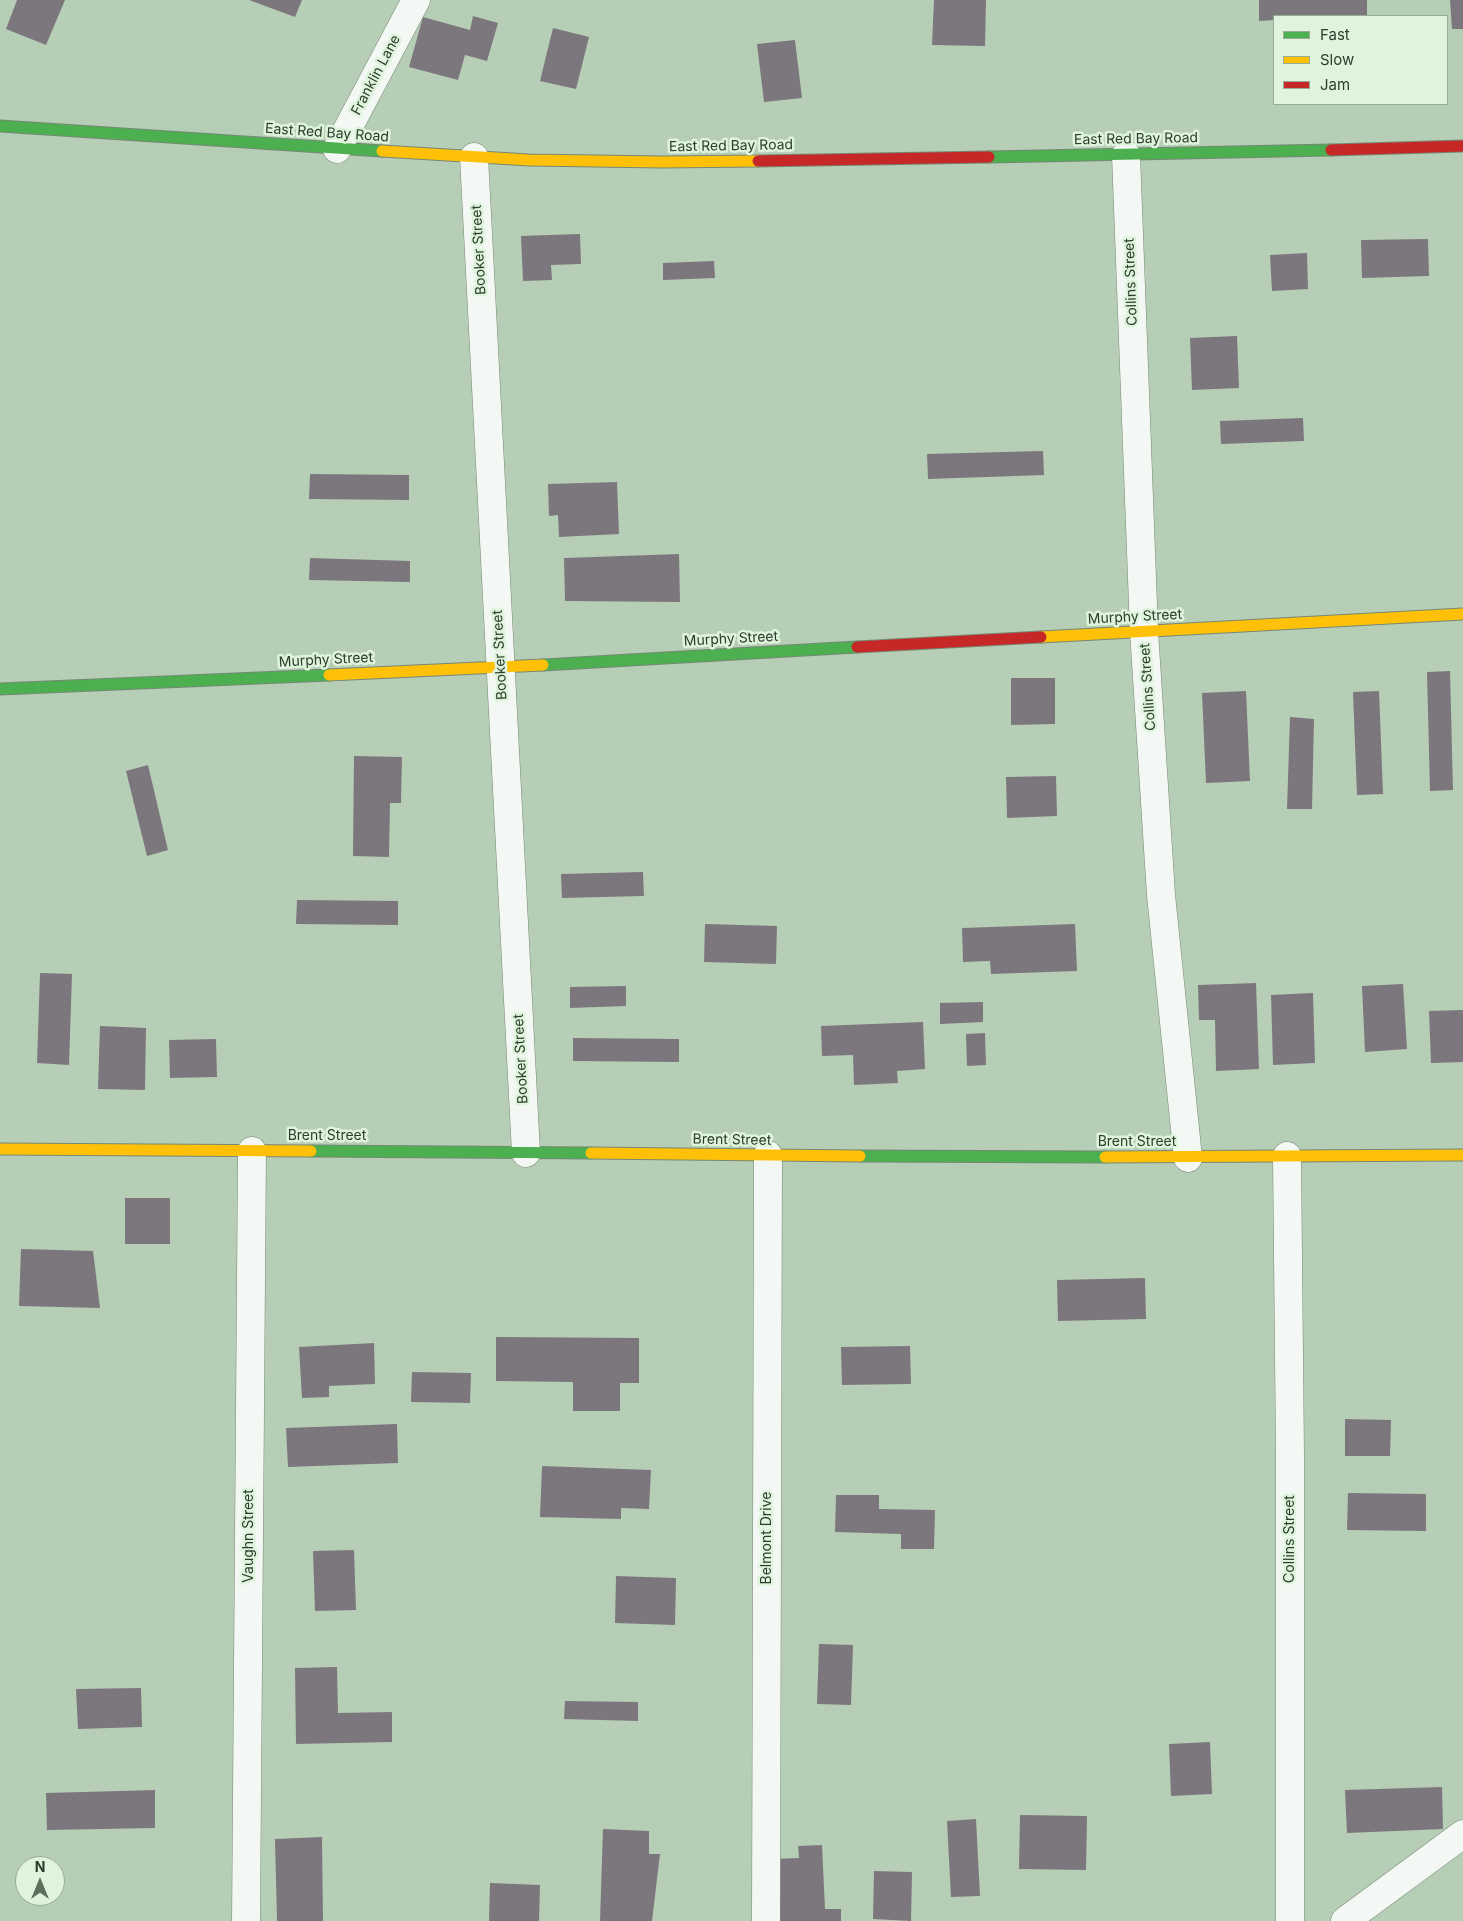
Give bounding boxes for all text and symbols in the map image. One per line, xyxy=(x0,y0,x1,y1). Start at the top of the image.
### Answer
legend xyxy=(1273,15,1448,105)
text: Fast xyxy=(1320,25,1350,44)
street label: Franklin Lane xyxy=(348,32,404,118)
text: Slow xyxy=(1320,50,1354,69)
text: Jam xyxy=(1320,75,1350,94)
street label: East Red Bay Road xyxy=(265,120,389,146)
street label: East Red Bay Road xyxy=(1074,130,1198,148)
street label: East Red Bay Road xyxy=(669,137,793,155)
street label: Booker Street xyxy=(468,205,490,295)
street label: Collins Street xyxy=(1121,238,1141,326)
street label: Murphy Street xyxy=(1087,606,1183,628)
street label: Booker Street xyxy=(489,610,511,700)
street label: Murphy Street xyxy=(683,628,779,650)
street label: Collins Street xyxy=(1137,643,1159,731)
street label: Murphy Street xyxy=(278,649,374,671)
street label: Booker Street xyxy=(510,1014,532,1104)
street label: Brent Street xyxy=(288,1128,366,1144)
street label: Brent Street xyxy=(693,1131,771,1149)
street label: Brent Street xyxy=(1098,1134,1176,1150)
street label: Vaughn Street xyxy=(241,1489,257,1583)
street label: Belmont Drive xyxy=(759,1492,775,1584)
street label: Collins Street xyxy=(1282,1495,1298,1583)
north arrow xyxy=(15,1856,65,1906)
text: N xyxy=(35,1858,45,1875)

